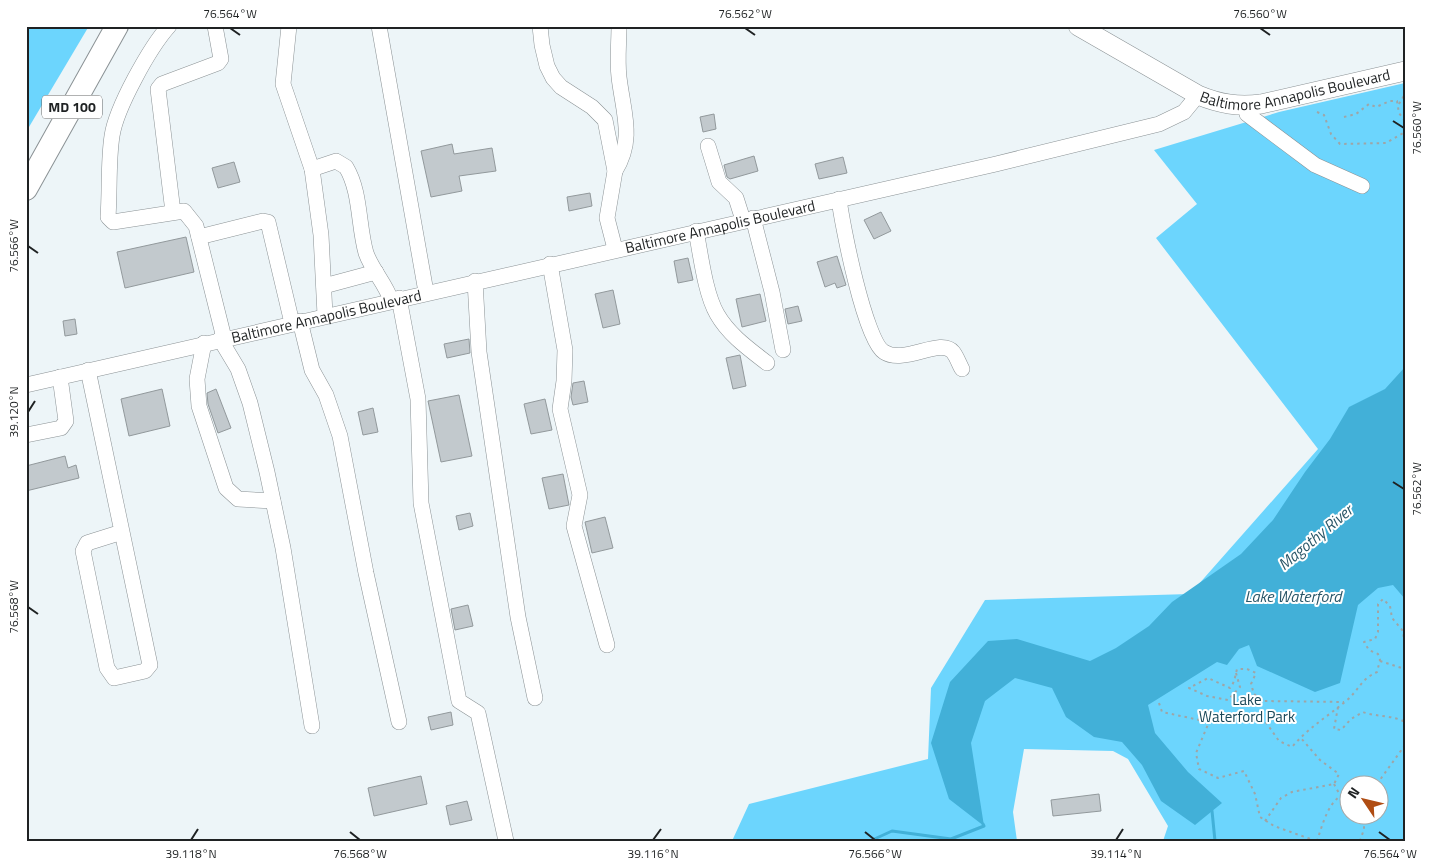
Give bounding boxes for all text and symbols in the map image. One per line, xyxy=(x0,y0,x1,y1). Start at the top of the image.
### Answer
text: 76.564°W xyxy=(203,4,257,23)
text: 76.562°W xyxy=(718,4,772,23)
text: 76.560°W xyxy=(1233,4,1287,23)
street label: Baltimore Annapolis Boulevard xyxy=(1197,63,1392,116)
road number: MD 100 xyxy=(42,95,102,118)
text: 76.560°W xyxy=(1407,101,1426,155)
street label: Baltimore Annapolis Boulevard xyxy=(623,194,817,259)
text: 76.566°W xyxy=(4,219,23,273)
street label: Baltimore Annapolis Boulevard xyxy=(229,283,423,349)
text: 39.120°N xyxy=(4,386,23,438)
text: 76.562°W xyxy=(1407,462,1426,516)
water label: Magothy River xyxy=(1272,497,1359,576)
text: 76.568°W xyxy=(4,580,23,634)
water label: Lake Waterford xyxy=(1245,584,1343,608)
park label: Lake Waterford Park xyxy=(1199,688,1295,728)
north arrow xyxy=(1338,774,1388,824)
text: N xyxy=(1342,782,1364,802)
text: 39.118°N xyxy=(165,844,217,863)
text: 76.568°W xyxy=(333,844,387,863)
text: 39.116°N xyxy=(627,844,679,863)
text: 76.566°W xyxy=(848,844,902,863)
text: 39.114°N xyxy=(1090,844,1142,863)
text: 76.564°W xyxy=(1363,844,1417,863)

